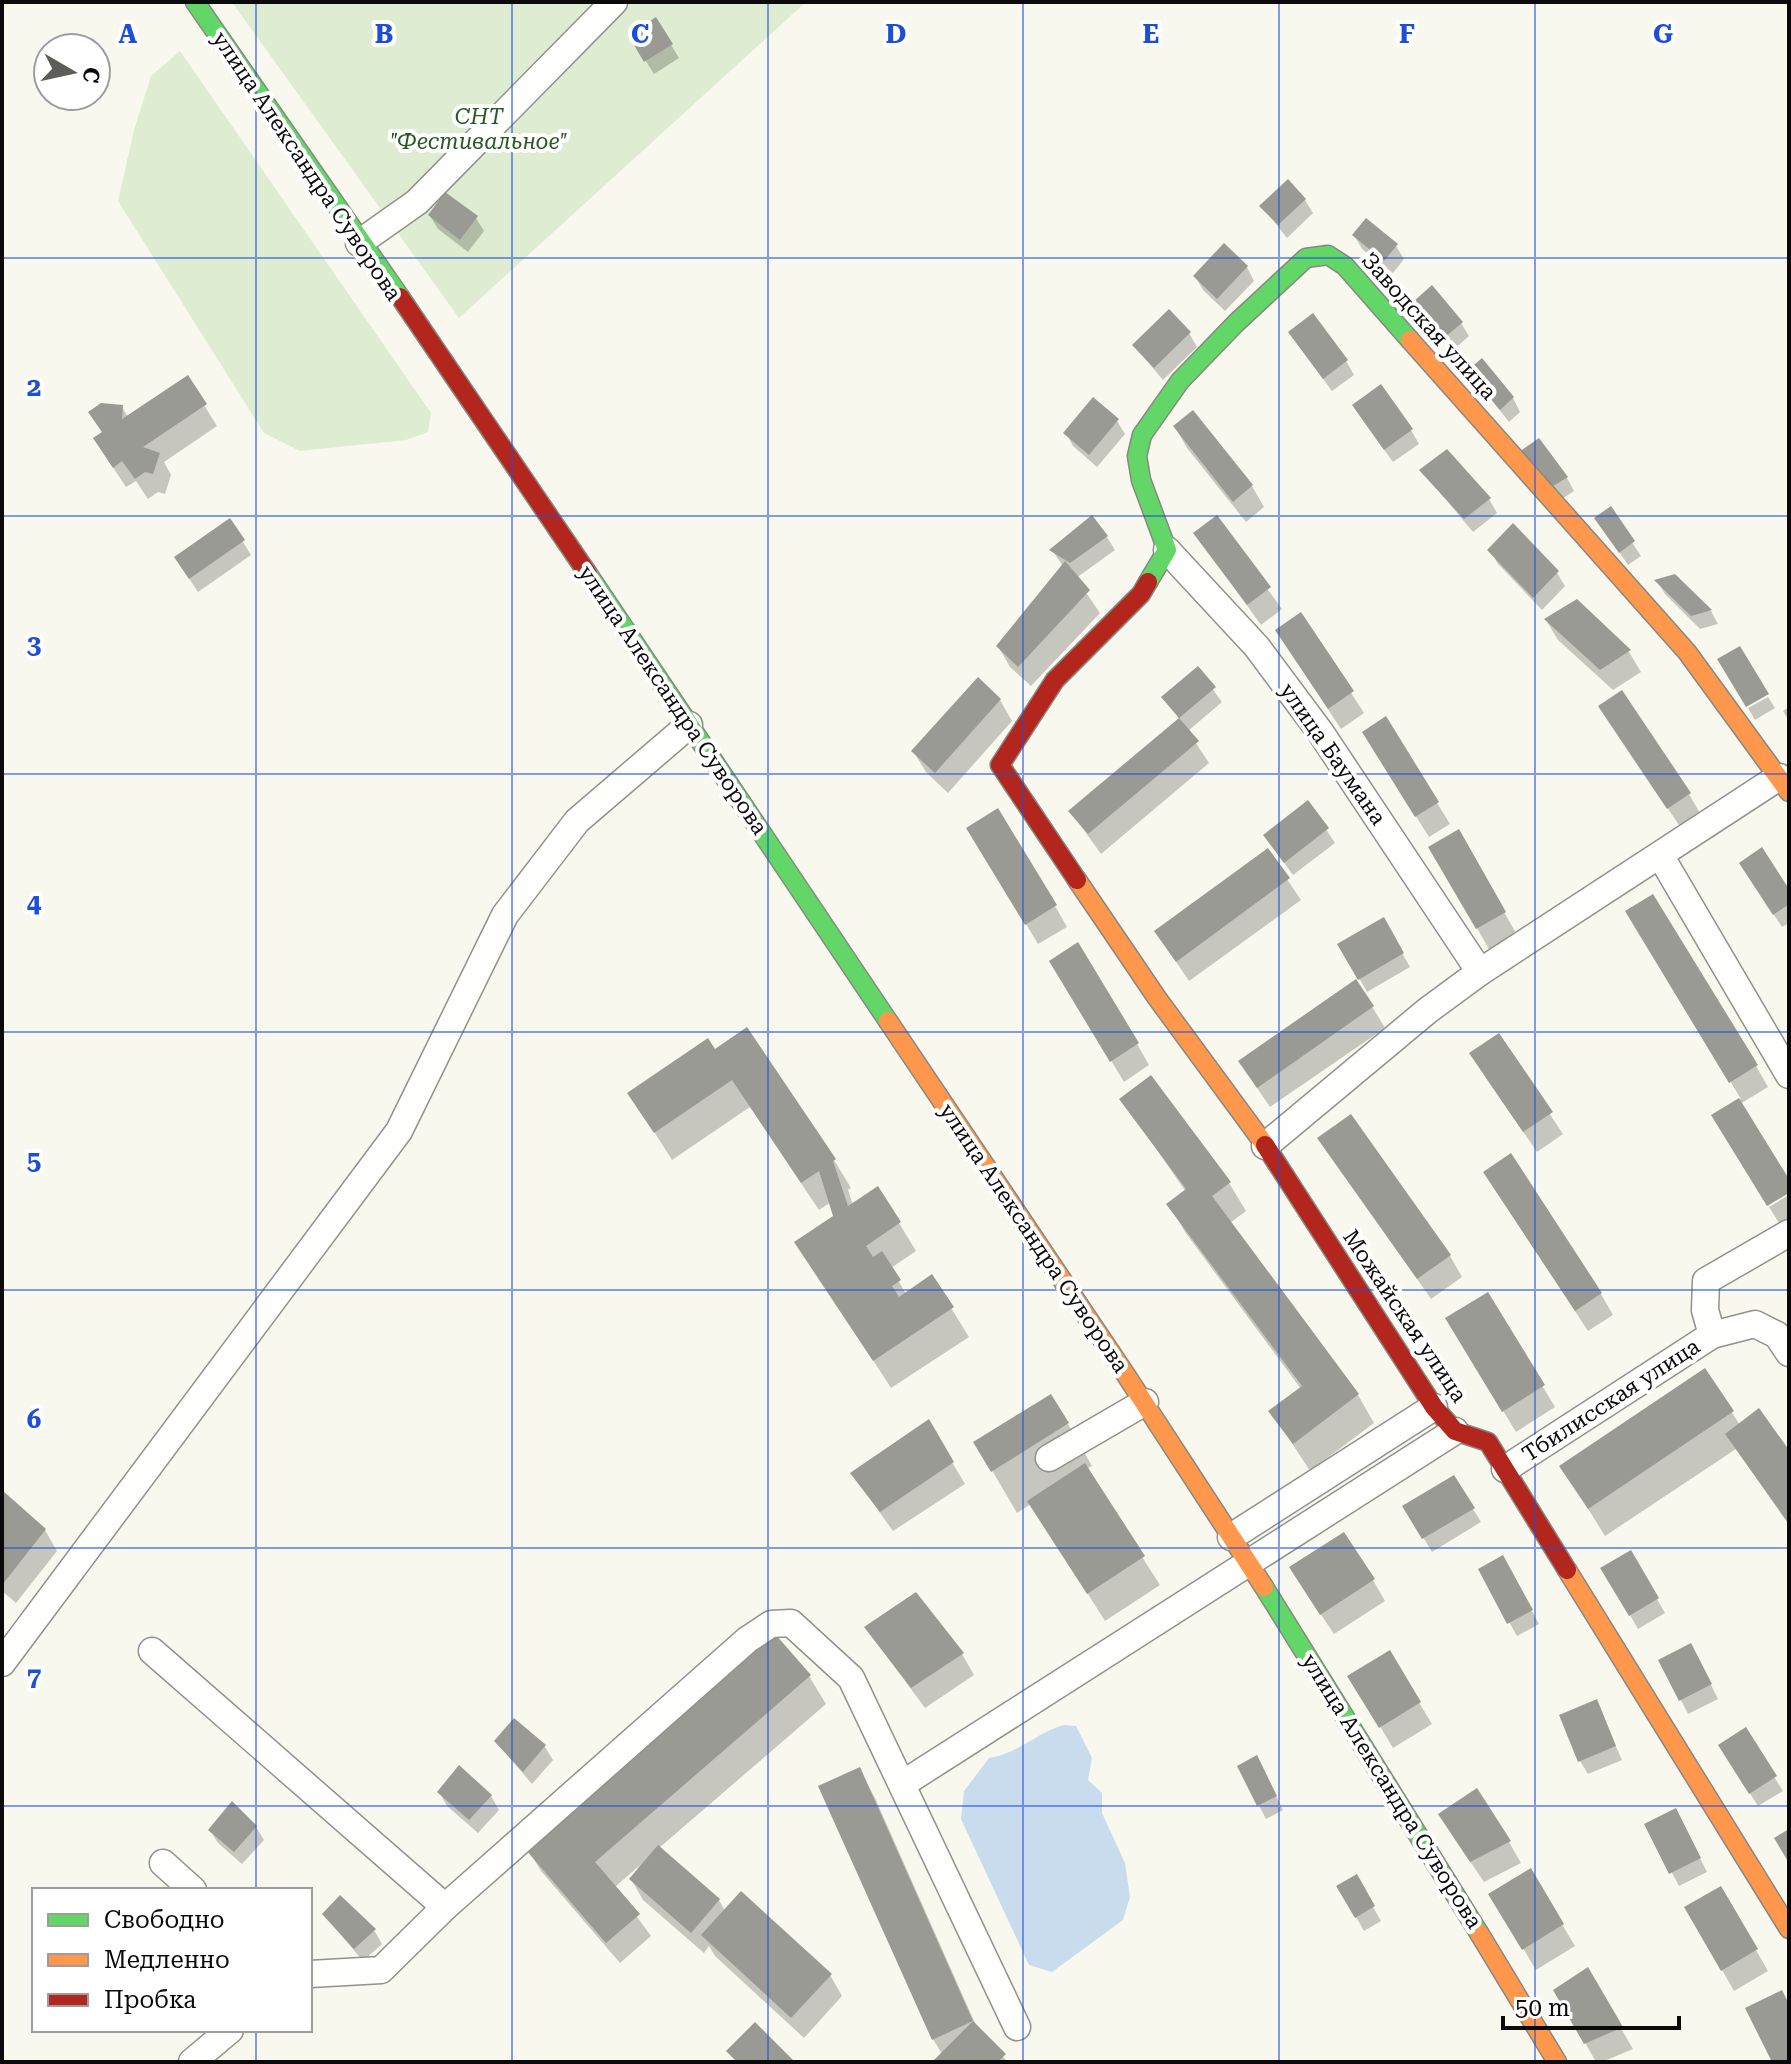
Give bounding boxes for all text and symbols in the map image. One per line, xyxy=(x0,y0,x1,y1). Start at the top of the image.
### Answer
text: A xyxy=(119,19,138,49)
text: B xyxy=(375,19,393,49)
text: C xyxy=(631,19,649,49)
text: D xyxy=(886,19,906,49)
text: E xyxy=(1143,19,1159,49)
text: F xyxy=(1399,19,1415,49)
text: G xyxy=(1653,19,1673,49)
street label: улица Александра Суворова xyxy=(207,27,407,305)
north arrow xyxy=(32,32,112,112)
text: С xyxy=(78,65,105,85)
park label: СНТ "Фестивальное" xyxy=(390,104,568,154)
street label: Заводская улица xyxy=(1356,247,1502,405)
text: 2 xyxy=(27,372,41,402)
street label: улица Александра Суворова xyxy=(573,561,773,839)
text: 3 xyxy=(27,630,41,660)
street label: улица Баумана xyxy=(1275,678,1391,830)
text: 4 xyxy=(27,888,42,918)
street label: улица Александра Суворова xyxy=(934,1099,1134,1377)
text: 5 xyxy=(27,1146,41,1176)
street label: Можайская улица xyxy=(1338,1225,1472,1407)
street label: Тбилисская улица xyxy=(1518,1333,1704,1467)
text: 6 xyxy=(27,1404,41,1434)
street label: улица Александра Суворова xyxy=(1297,1649,1487,1933)
text: 7 xyxy=(27,1662,41,1692)
legend xyxy=(32,1888,312,2032)
text: Свободно xyxy=(104,1906,225,1934)
text: Медленно xyxy=(104,1946,230,1974)
scale bar xyxy=(1503,1980,1679,2030)
text: Пробка xyxy=(104,1986,196,2014)
text: 50 m xyxy=(1515,1994,1570,2022)

